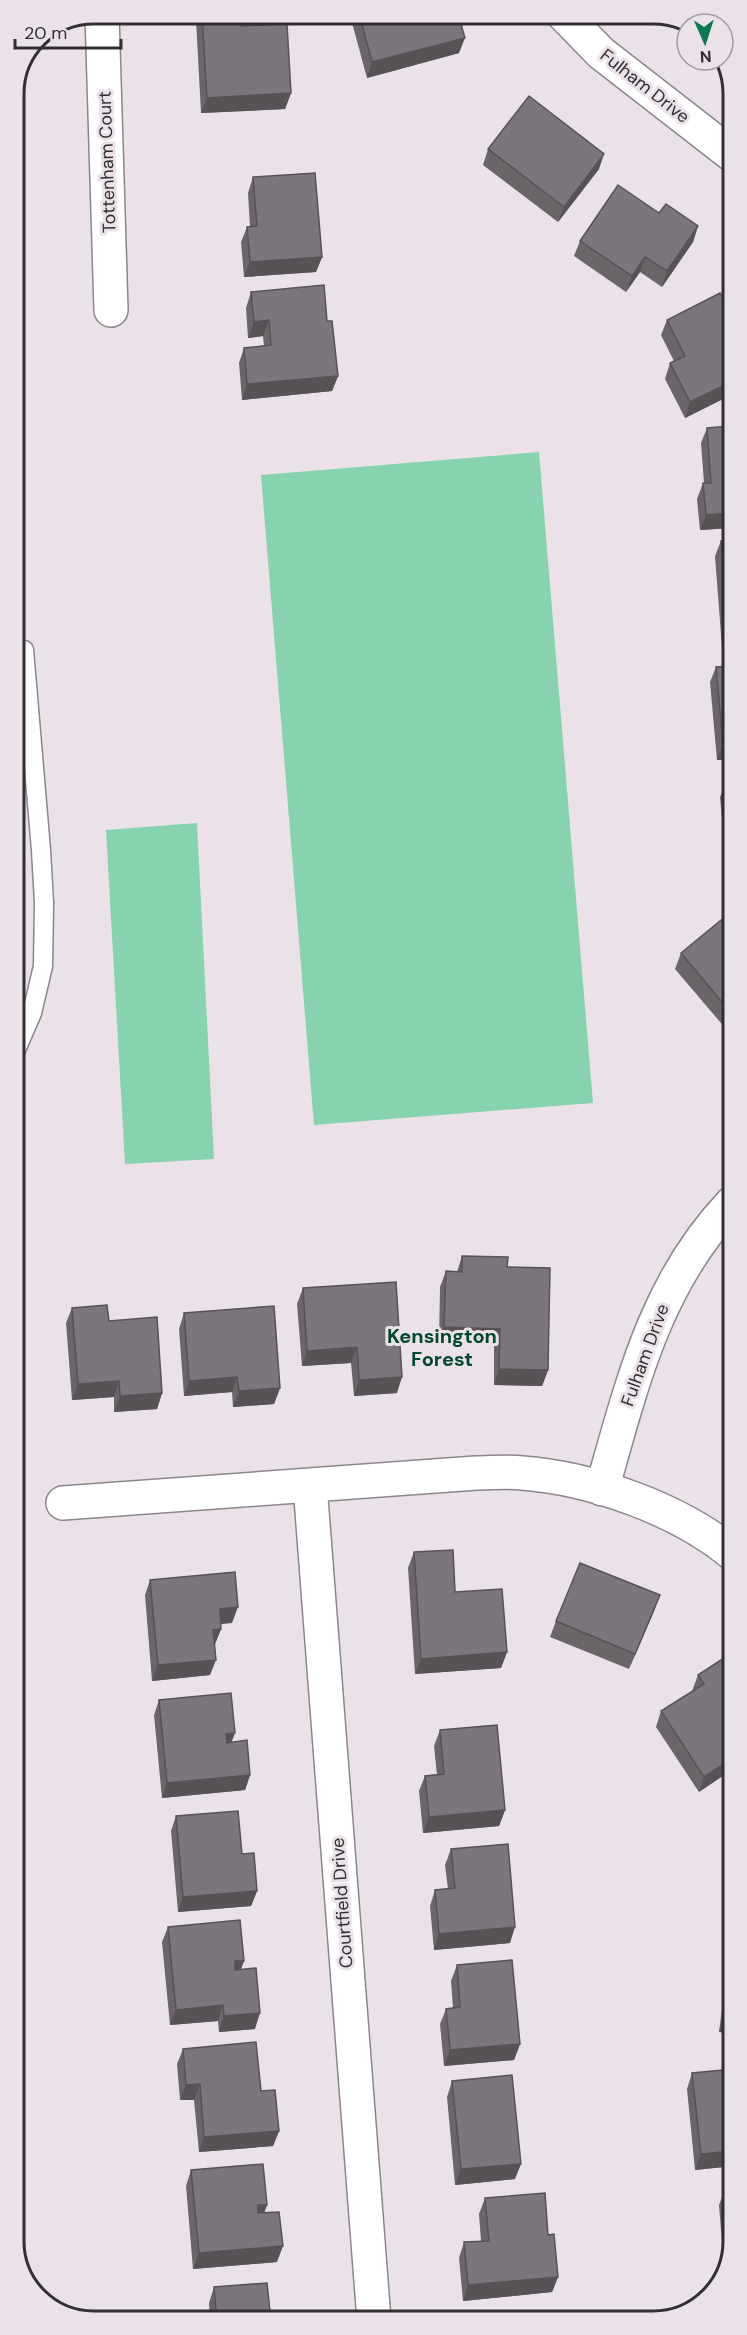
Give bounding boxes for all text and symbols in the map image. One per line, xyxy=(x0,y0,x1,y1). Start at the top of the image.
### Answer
scale bar xyxy=(15,12,122,50)
north arrow xyxy=(675,12,735,72)
text: 20 m xyxy=(24,21,67,45)
street label: Fulham Drive xyxy=(595,43,695,129)
text: N xyxy=(699,46,712,67)
street label: Tottenham Court xyxy=(93,91,121,233)
street label: Fulham Drive xyxy=(615,1300,675,1410)
district label: Kensington Forest xyxy=(387,1323,497,1372)
street label: Courtfield Drive xyxy=(325,1837,359,1969)

